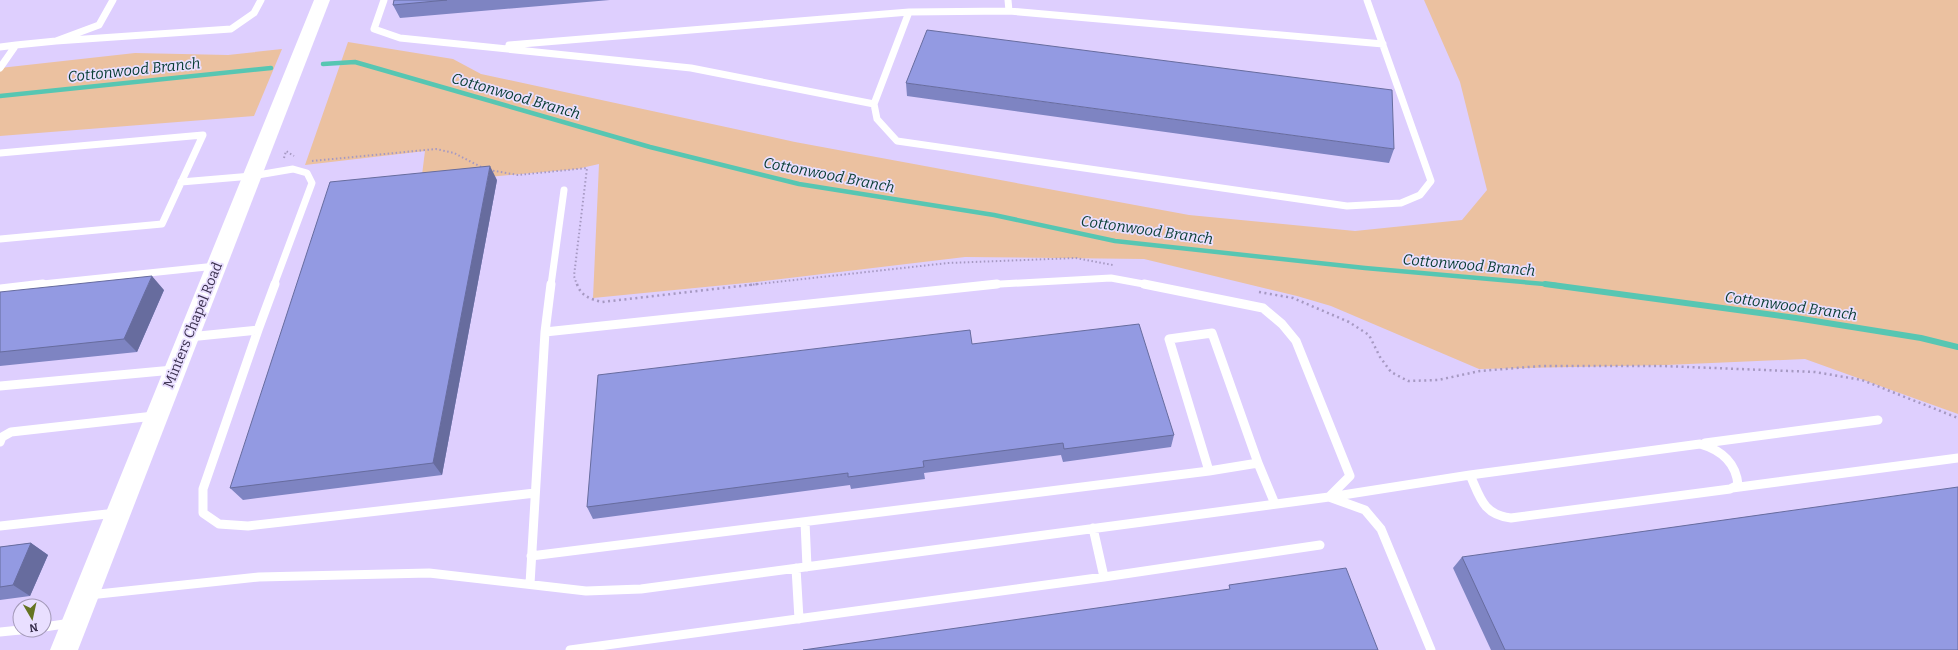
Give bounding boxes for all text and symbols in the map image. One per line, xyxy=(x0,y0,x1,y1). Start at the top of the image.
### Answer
water label: Cottonwood Branch xyxy=(67,54,201,86)
water label: Cottonwood Branch xyxy=(450,69,583,123)
water label: Cottonwood Branch xyxy=(762,153,896,197)
water label: Cottonwood Branch xyxy=(1080,212,1214,248)
water label: Cottonwood Branch xyxy=(1402,250,1536,280)
street label: Minters Chapel Road xyxy=(160,260,226,390)
water label: Cottonwood Branch xyxy=(1724,288,1858,324)
north arrow xyxy=(12,598,52,638)
text: N xyxy=(28,620,39,635)

